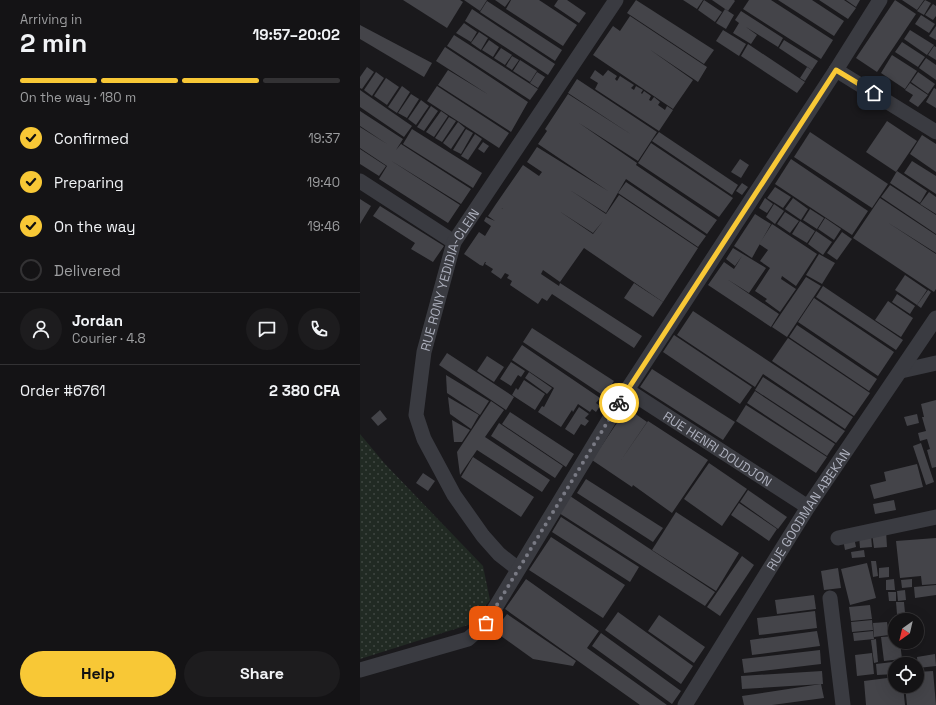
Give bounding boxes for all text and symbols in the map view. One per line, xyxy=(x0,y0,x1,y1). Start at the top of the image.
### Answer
text: Arriving in xyxy=(20,11,82,28)
text: 19:57–20:02 xyxy=(252,25,340,44)
text: 2 min xyxy=(20,26,87,60)
pin xyxy=(857,76,891,110)
icon: home xyxy=(863,82,885,104)
text: On the way · 180 m xyxy=(20,89,136,106)
icon: check xyxy=(20,127,42,149)
text: Confirmed xyxy=(54,129,129,148)
text: 19:37 xyxy=(308,130,340,147)
icon: check xyxy=(20,171,42,193)
text: Preparing xyxy=(54,173,124,192)
text: 19:40 xyxy=(307,174,340,191)
street label: RUE RONY YEDIDIA-CLEIN xyxy=(416,205,483,353)
icon: check xyxy=(20,215,42,237)
text: On the way xyxy=(54,217,135,236)
text: 19:46 xyxy=(307,218,340,235)
text: Delivered xyxy=(54,261,121,280)
button: person xyxy=(20,308,62,350)
button: chat xyxy=(246,308,288,350)
button: phone xyxy=(298,308,340,350)
text: Jordan xyxy=(72,311,123,330)
text: Courier · 4.8 xyxy=(72,330,146,347)
text: Order #6761 xyxy=(20,381,106,400)
text: 2 380 CFA xyxy=(269,381,340,400)
courier xyxy=(599,383,639,423)
icon: bike xyxy=(608,392,630,414)
street label: RUE HENRI DOUDJON xyxy=(660,407,775,490)
street label: RUE GOODMAN ABEKAN xyxy=(762,445,854,574)
pin xyxy=(469,606,503,640)
icon: bag xyxy=(475,612,497,634)
north arrow xyxy=(888,613,924,649)
map controls xyxy=(888,613,924,693)
button: Help xyxy=(20,651,176,697)
button: Share xyxy=(184,651,340,697)
button: locate xyxy=(888,657,924,693)

